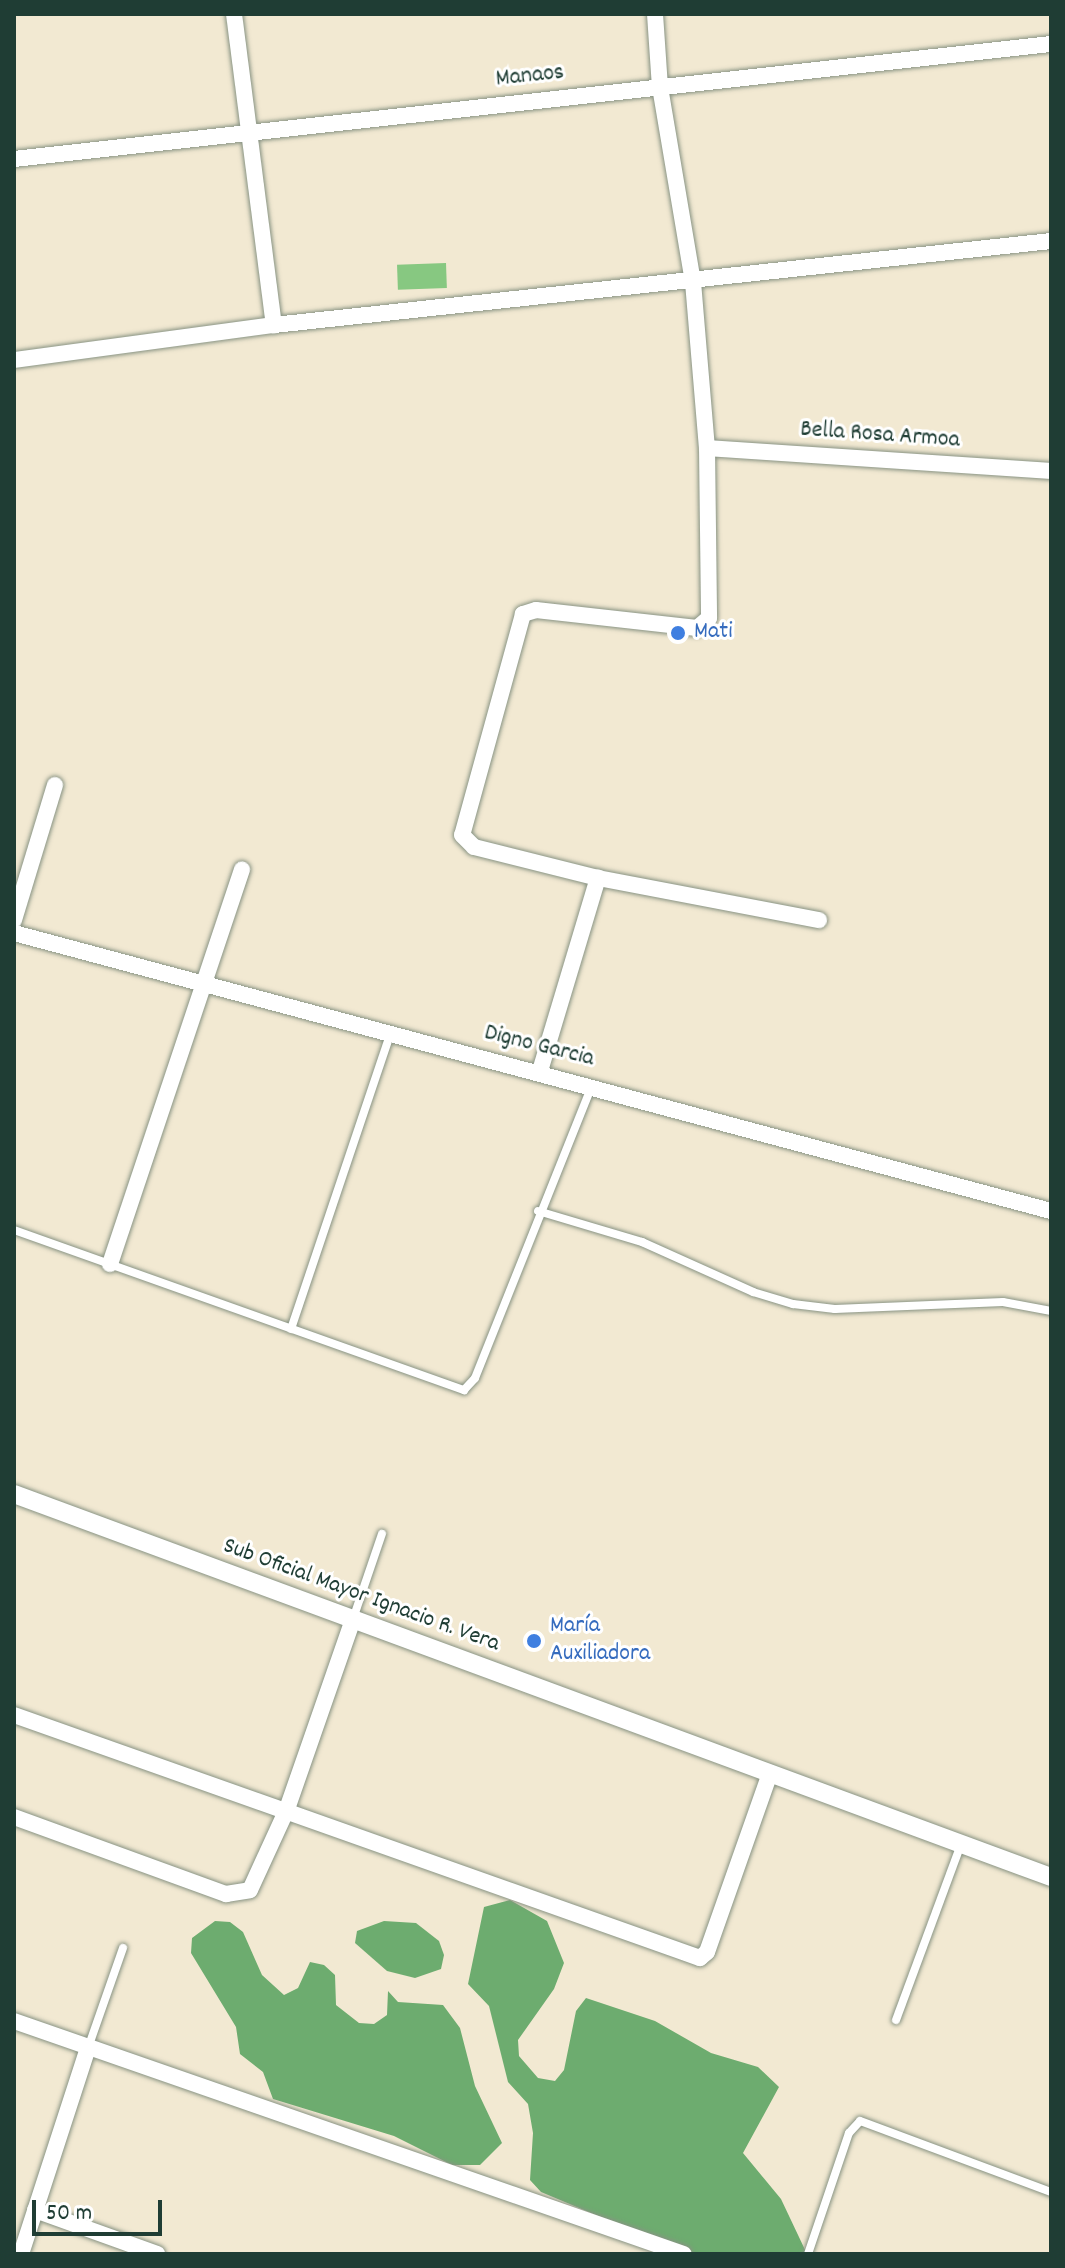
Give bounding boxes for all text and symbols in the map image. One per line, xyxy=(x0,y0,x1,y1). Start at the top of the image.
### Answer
street label: Manaos xyxy=(494,59,566,95)
street label: Bella Rosa Armoa xyxy=(799,416,961,456)
place label: Mati xyxy=(694,619,733,647)
marker: Mati xyxy=(669,624,687,642)
street label: Digno Garcia xyxy=(481,1019,597,1075)
street label: Sub Oficial Mayor Ignacio R. Vera xyxy=(219,1532,503,1660)
place label: María Auxiliadora xyxy=(550,1613,650,1669)
marker: María Auxiliadora xyxy=(525,1632,543,1650)
scale bar xyxy=(36,2184,166,2234)
text: 50 m xyxy=(46,2197,92,2231)

